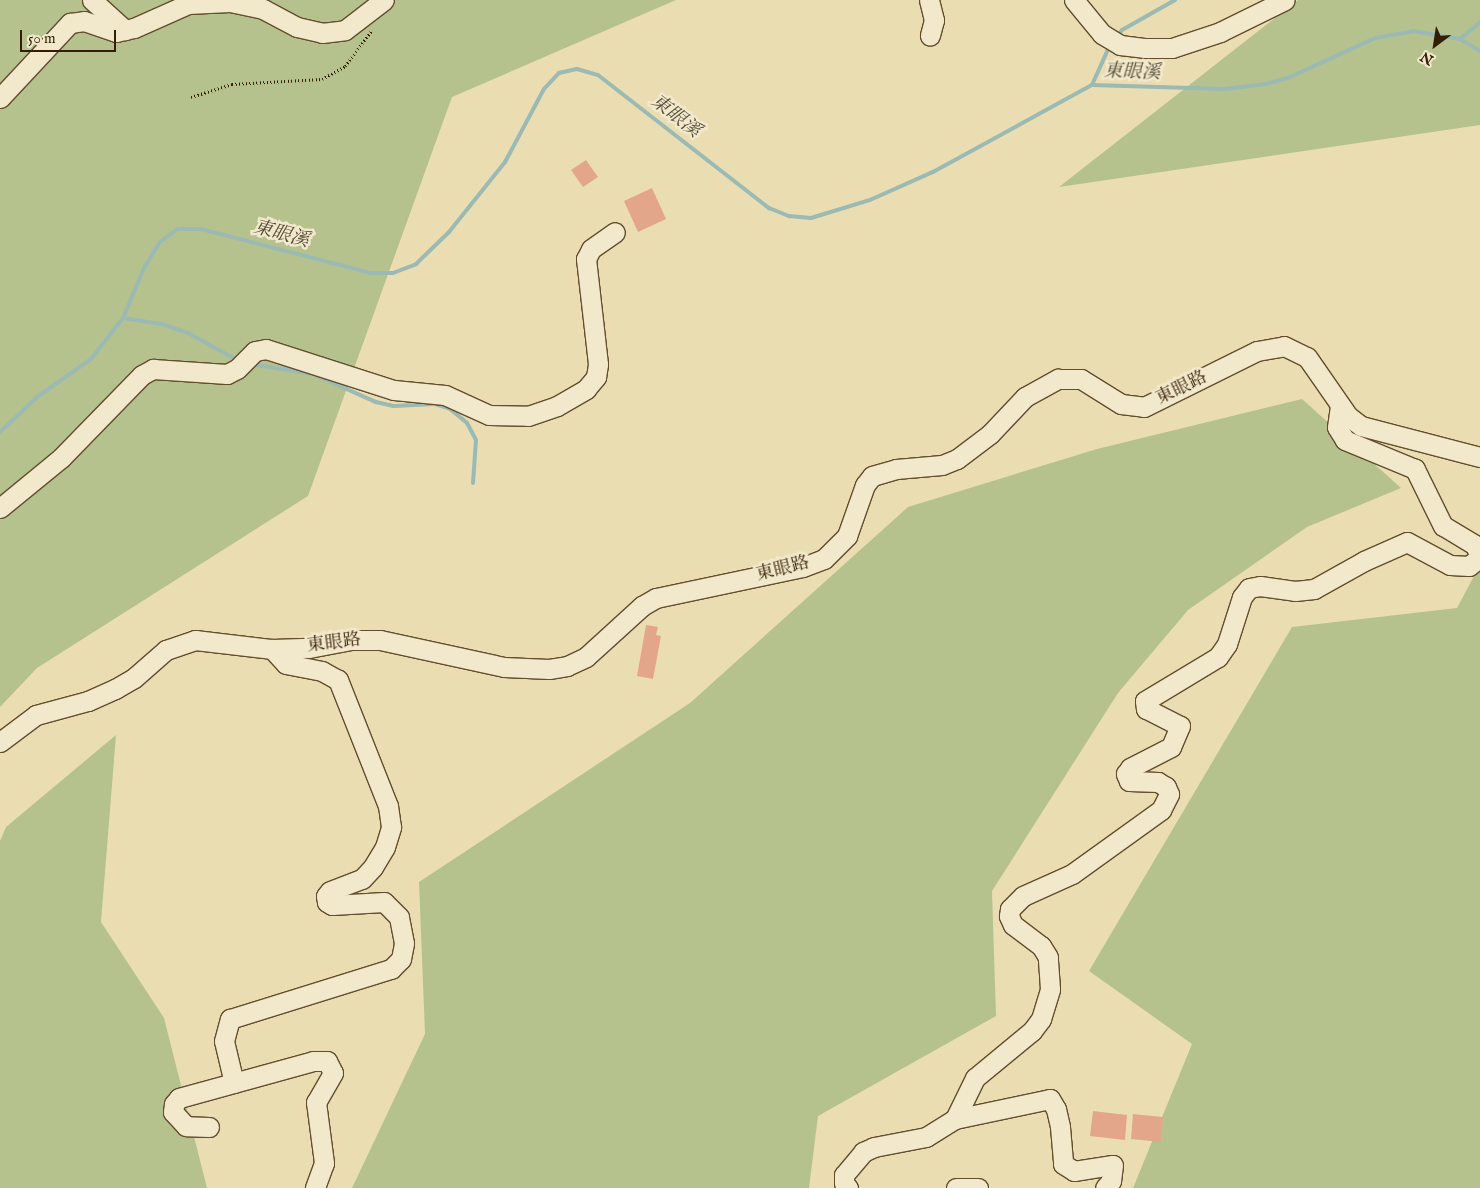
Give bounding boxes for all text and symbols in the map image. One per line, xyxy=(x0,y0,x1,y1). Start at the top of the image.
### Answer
scale bar xyxy=(22,20,119,52)
north arrow xyxy=(1410,20,1460,70)
text: 50 m xyxy=(28,29,56,48)
text: N xyxy=(1417,47,1437,69)
water label: 東眼溪 xyxy=(1103,61,1161,85)
water label: 東眼溪 xyxy=(646,90,704,144)
water label: 東眼溪 xyxy=(251,217,311,253)
street label: 東眼路 xyxy=(1153,367,1211,411)
street label: 東眼路 xyxy=(754,553,812,587)
street label: 東眼路 xyxy=(306,630,362,658)

